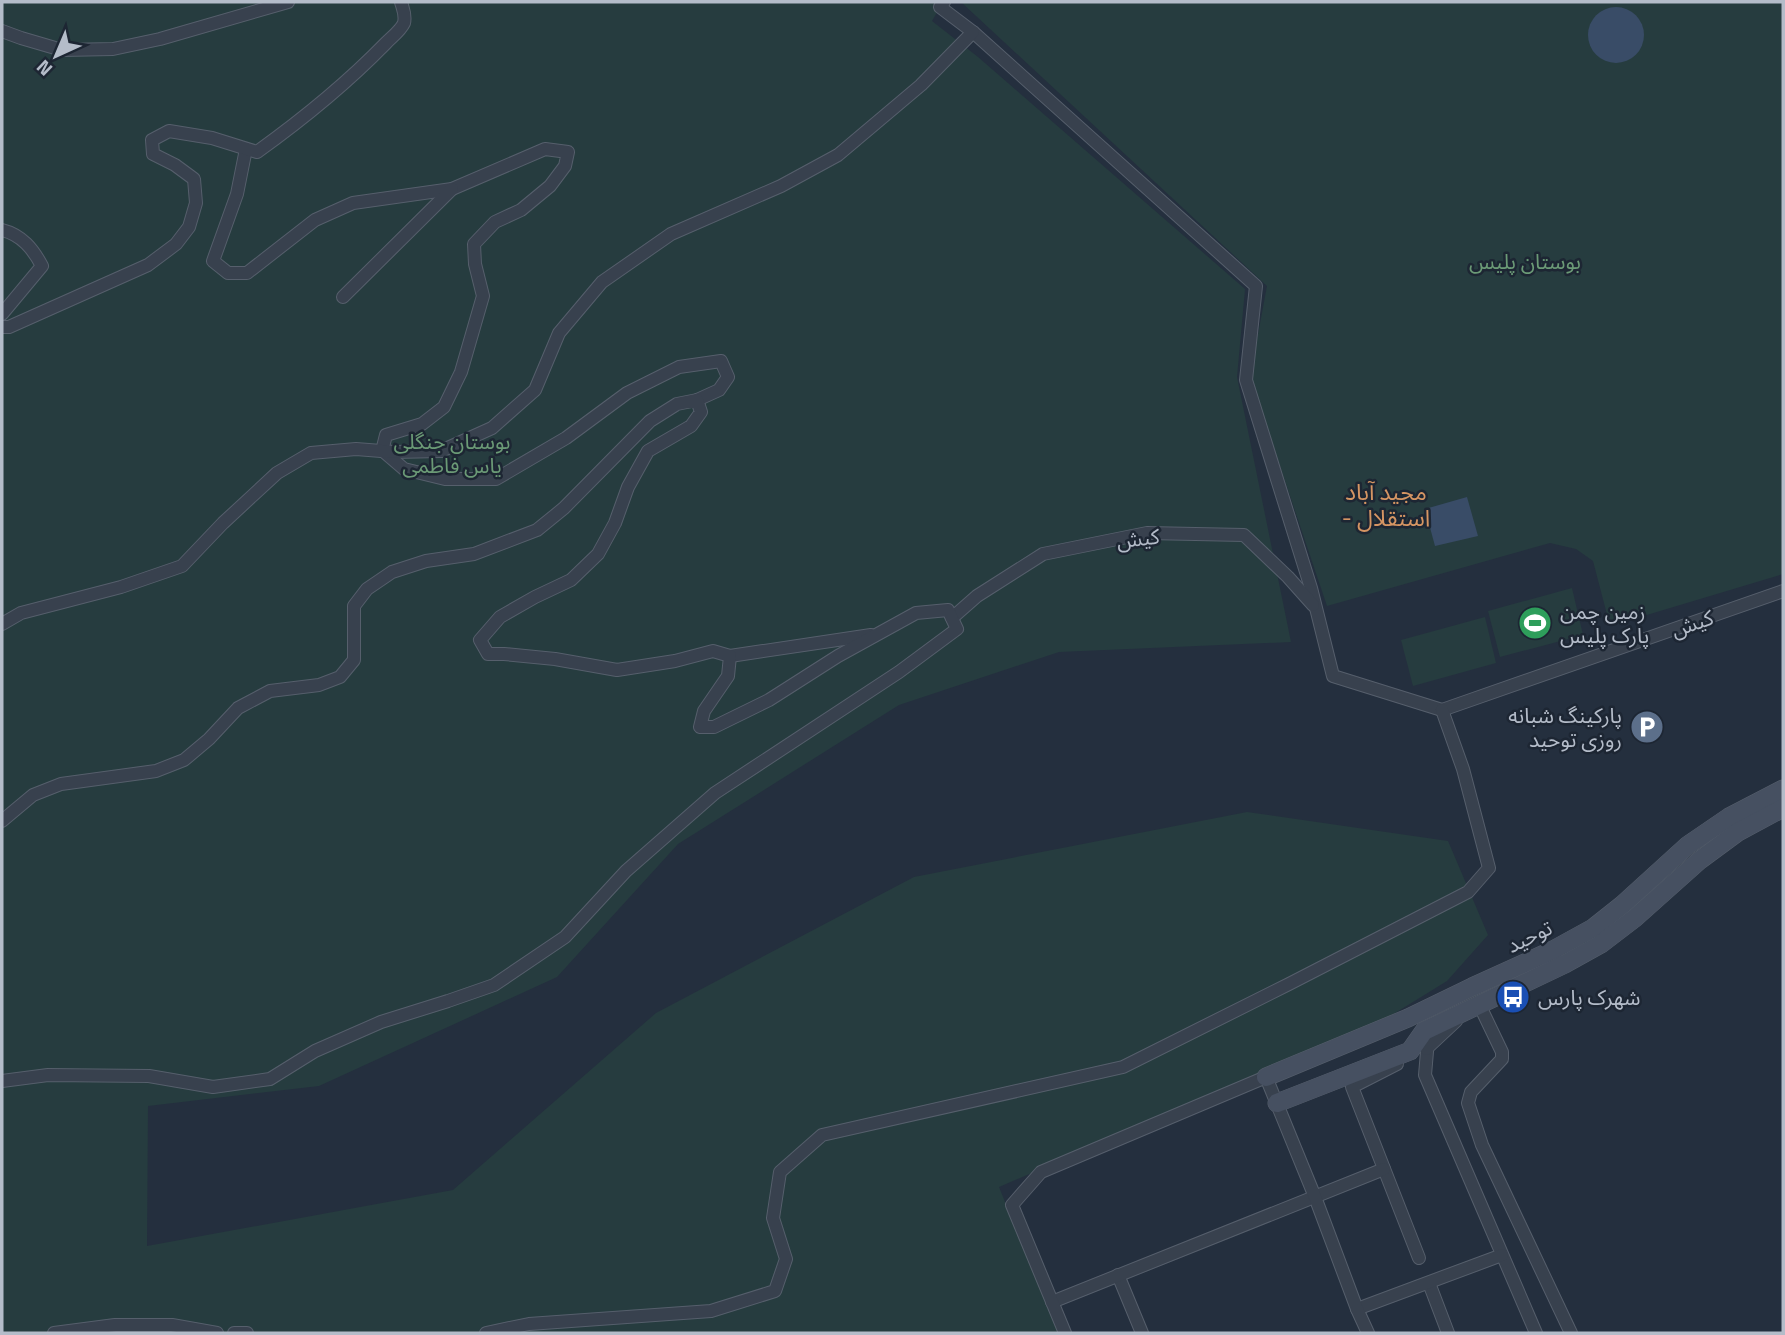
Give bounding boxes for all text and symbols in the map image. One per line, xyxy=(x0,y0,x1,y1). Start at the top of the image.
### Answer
north arrow xyxy=(21,21,91,91)
text: N xyxy=(29,54,59,84)
park label: بوستان پلیس xyxy=(1469,245,1581,277)
park label: بوستان جنگلی یاس فاطمی xyxy=(394,425,510,481)
district label: مجید آباد - استقلال xyxy=(1342,474,1430,535)
street label: کیش xyxy=(1115,519,1162,557)
place label: زمین چمن پارک پلیس xyxy=(1560,595,1649,651)
street label: کیش xyxy=(1666,601,1718,645)
sports icon: زمین چمن پارک پلیس xyxy=(1516,604,1554,642)
place label: پارکینگ شبانه روزی توحید xyxy=(1508,699,1622,755)
parking icon: پارکینگ شبانه روزی توحید xyxy=(1628,708,1666,746)
street label: توحید xyxy=(1501,911,1557,961)
bus stop icon: شهرک پارس xyxy=(1494,978,1532,1016)
place label: شهرک پارس xyxy=(1538,981,1640,1013)

